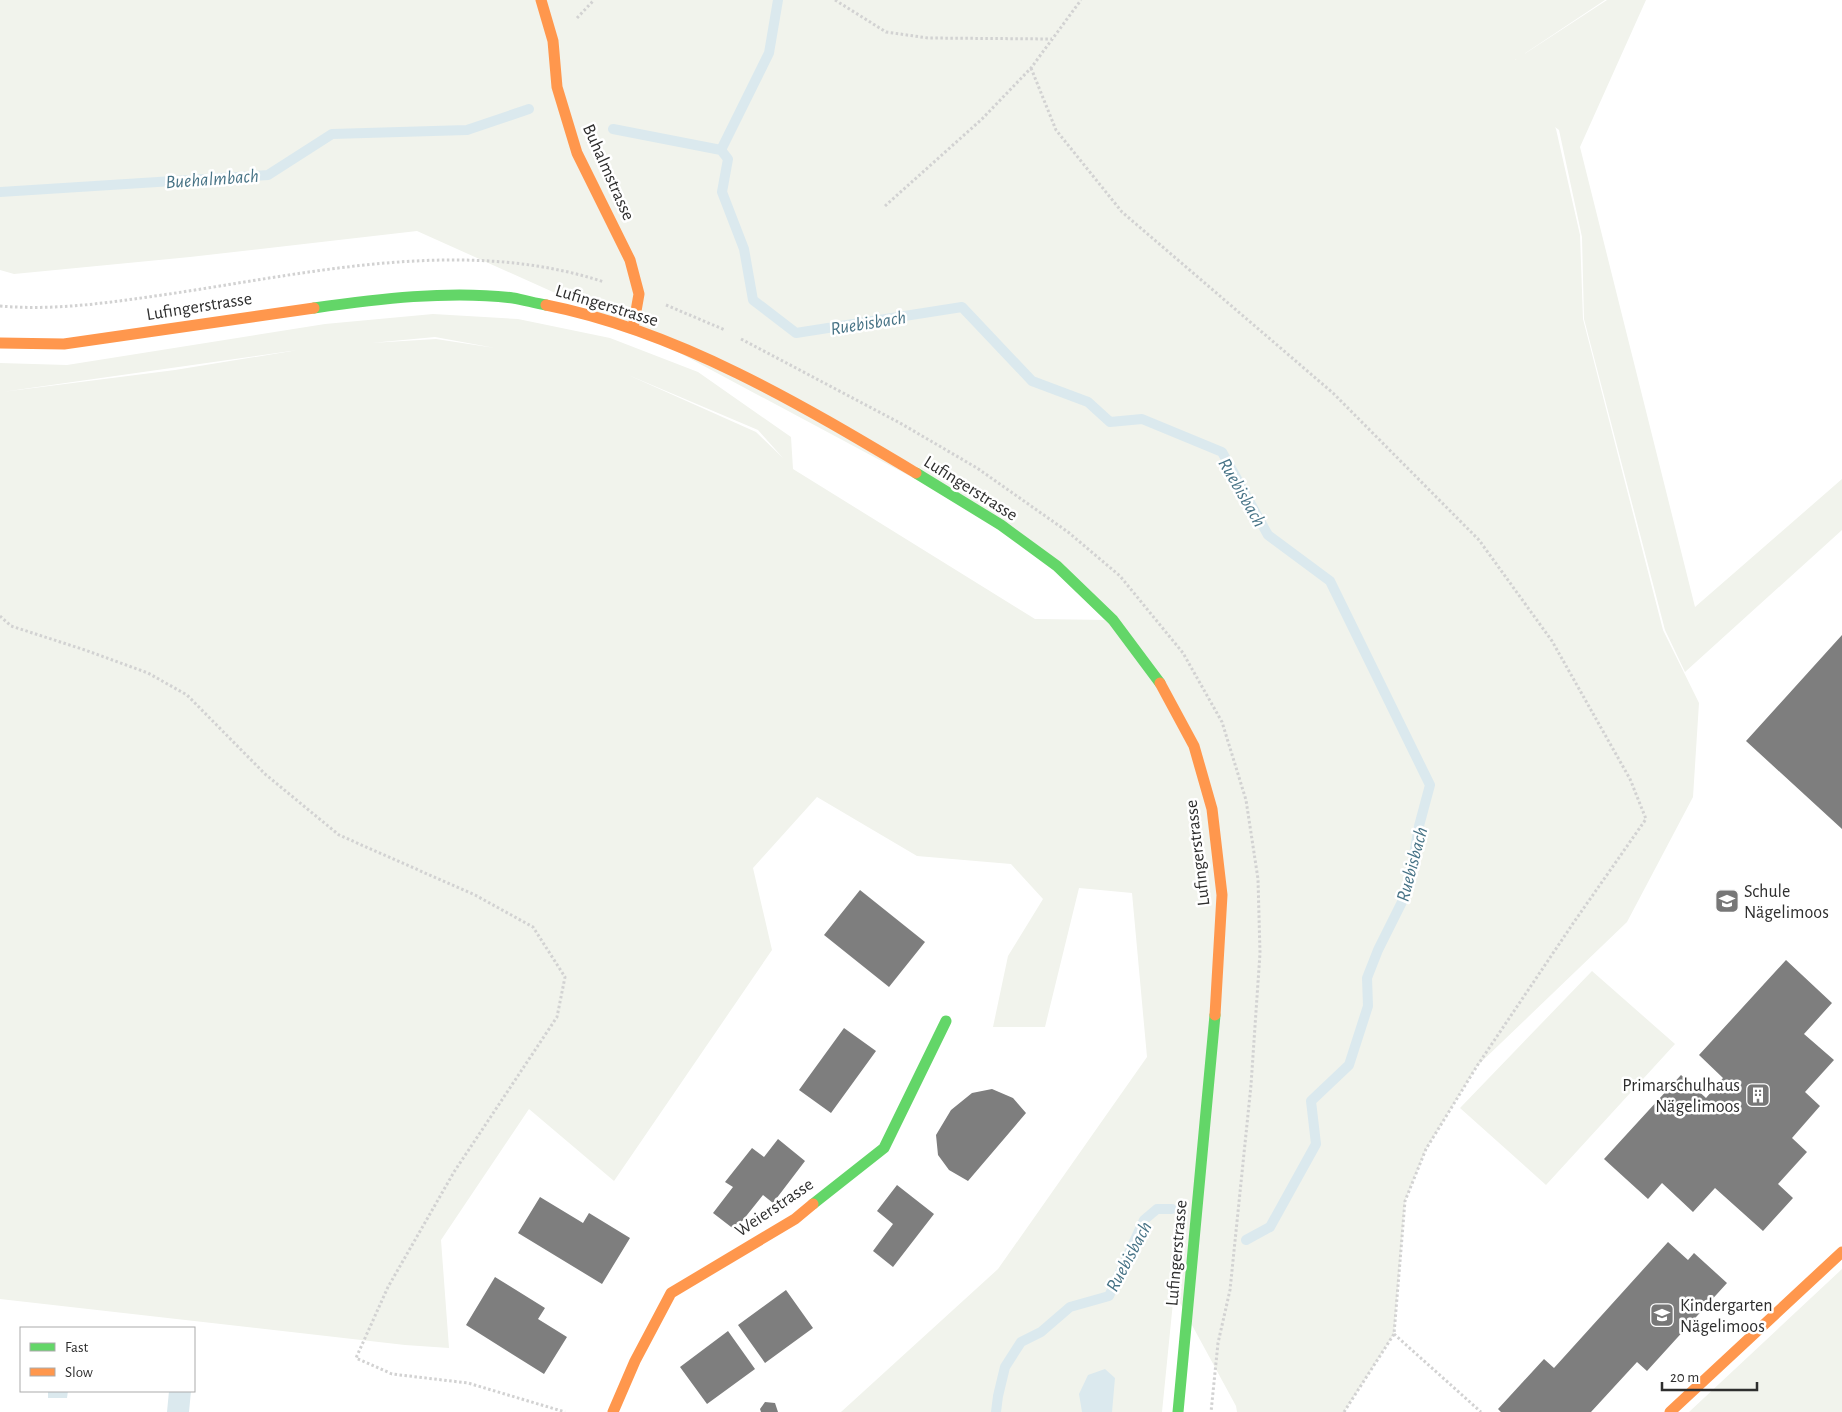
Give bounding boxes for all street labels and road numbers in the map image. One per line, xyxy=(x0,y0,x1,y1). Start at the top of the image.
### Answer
street label: Buhalmstrasse xyxy=(579,122,637,223)
street label: Lufingerstrasse xyxy=(553,282,660,330)
street label: Lufingerstrasse xyxy=(145,290,253,324)
street label: Lufingerstrasse xyxy=(920,453,1020,525)
street label: Lufingerstrasse xyxy=(1183,799,1213,907)
street label: Weierstrasse xyxy=(732,1175,817,1240)
street label: Lufingerstrasse xyxy=(1163,1199,1191,1307)

